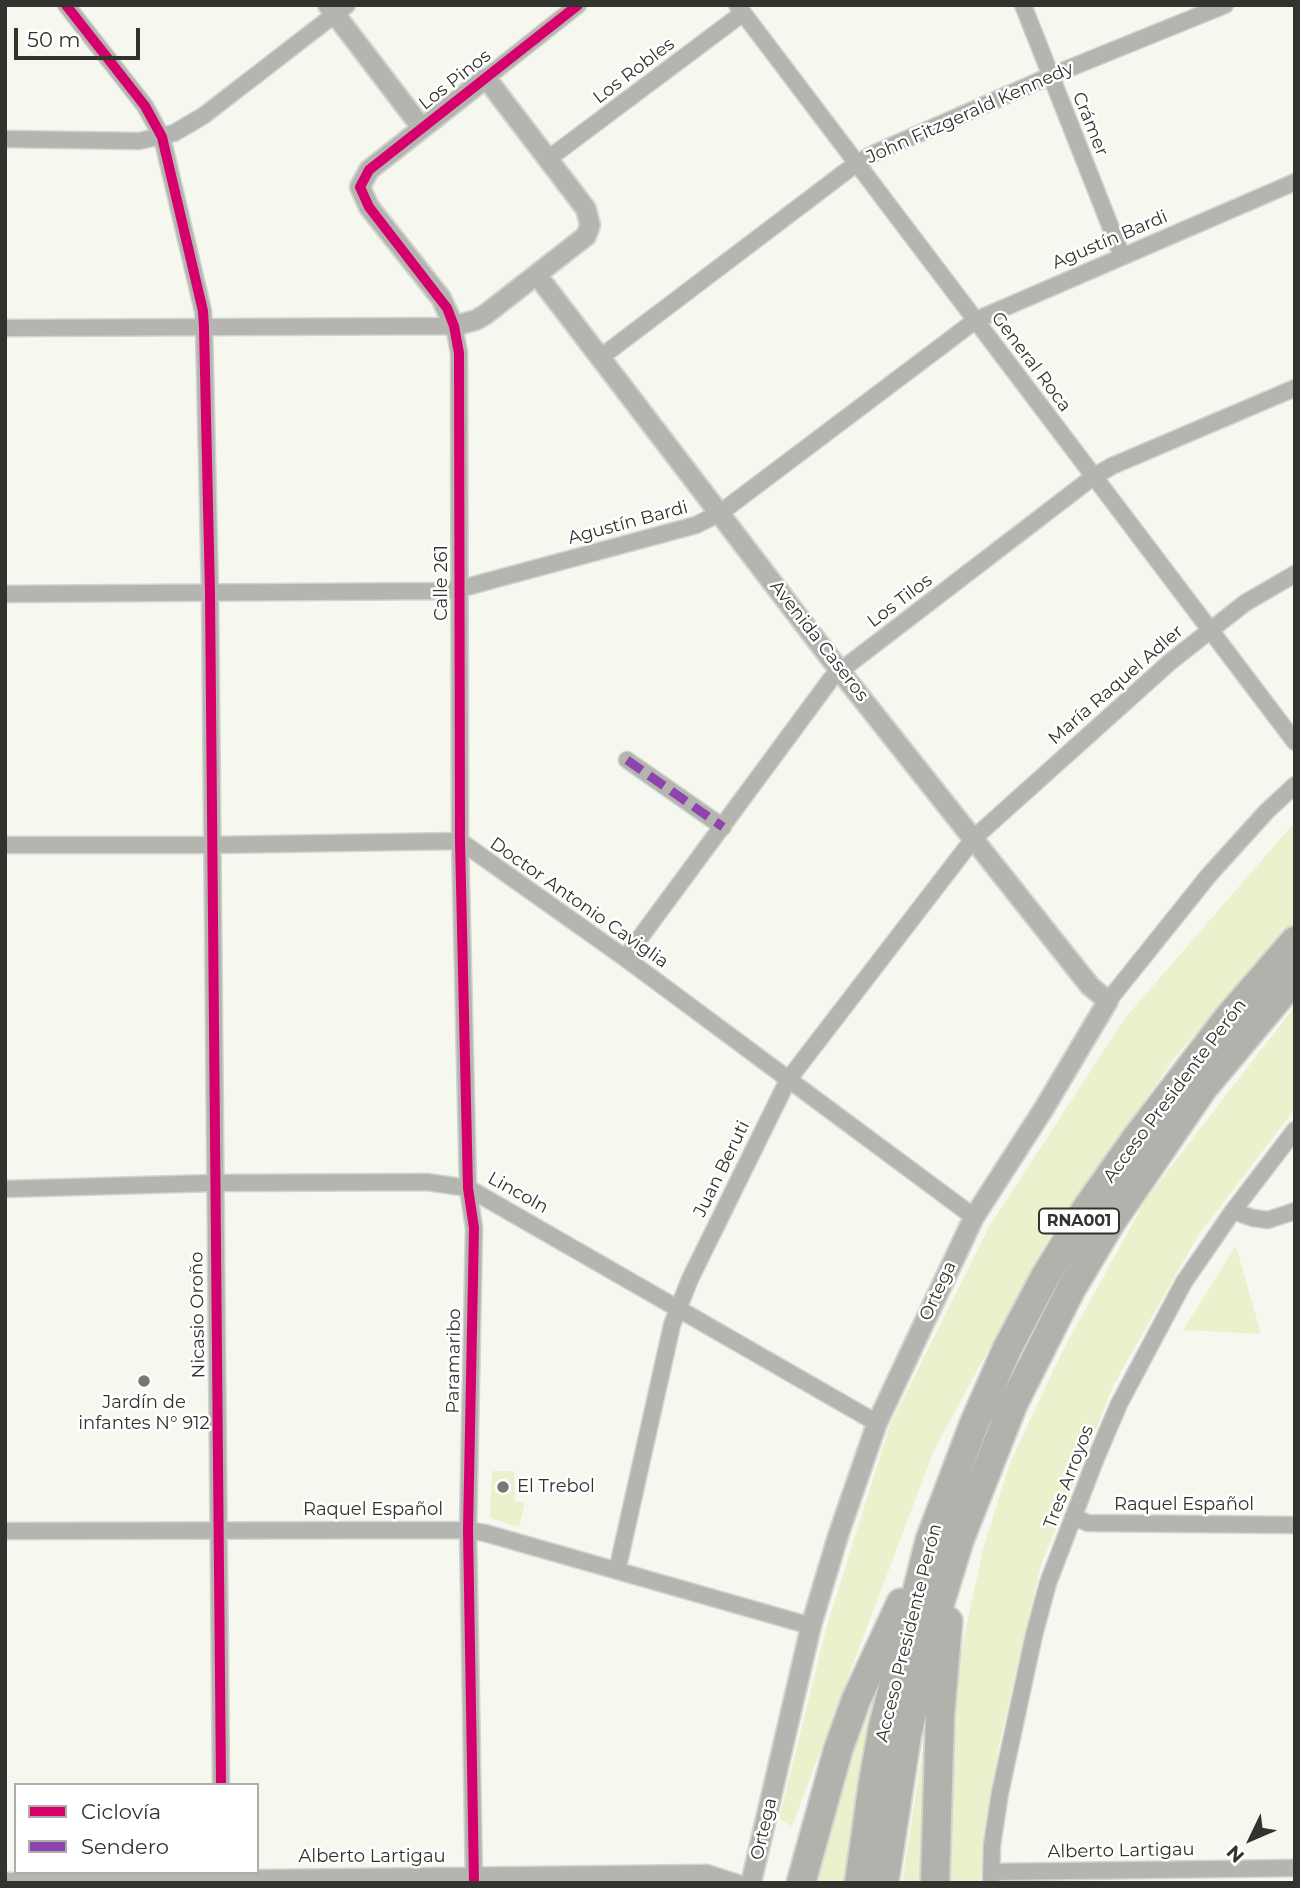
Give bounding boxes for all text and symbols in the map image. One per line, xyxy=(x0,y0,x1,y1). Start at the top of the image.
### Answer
scale bar xyxy=(18,14,144,58)
text: 50 m xyxy=(27,27,81,52)
street label: Los Robles xyxy=(589,33,679,109)
street label: Los Pinos xyxy=(415,45,495,115)
street label: John Fitzgerald Kennedy xyxy=(863,58,1077,168)
street label: Crámer xyxy=(1067,89,1113,159)
street label: Agustín Bardi xyxy=(1049,206,1171,274)
street label: General Roca xyxy=(986,308,1076,416)
street label: Agustín Bardi xyxy=(566,497,690,549)
street label: Calle 261 xyxy=(431,545,453,621)
street label: Los Tilos xyxy=(863,570,937,632)
street label: Avenida Caseros xyxy=(765,576,873,706)
street label: María Raquel Adler xyxy=(1044,621,1188,749)
street label: Doctor Antonio Caviglia xyxy=(485,833,673,973)
street label: Acceso Presidente Perón xyxy=(1099,995,1251,1187)
street label: Juan Beruti xyxy=(689,1117,755,1221)
street label: Lincoln xyxy=(484,1168,552,1218)
road number: RNA001 xyxy=(1039,1208,1119,1233)
street label: Nicasio Oroño xyxy=(186,1251,210,1379)
street label: Ortega xyxy=(915,1258,961,1324)
street label: Paramaribo xyxy=(442,1308,466,1414)
marker: Jardín de infantes N° 912 xyxy=(136,1373,152,1389)
place label: Jardín de infantes N° 912 xyxy=(78,1392,210,1434)
street label: Tres Arroyos xyxy=(1039,1422,1099,1532)
place label: El Trebol xyxy=(517,1476,595,1498)
marker: El Trebol xyxy=(495,1479,511,1495)
street label: Raquel Español xyxy=(1114,1494,1254,1516)
street label: Raquel Español xyxy=(303,1499,443,1521)
street label: Acceso Presidente Perón xyxy=(871,1522,947,1744)
legend xyxy=(14,1783,259,1874)
street label: Ortega xyxy=(746,1796,782,1862)
text: Ciclovía xyxy=(81,1799,161,1824)
north arrow xyxy=(1216,1804,1286,1874)
text: Sendero xyxy=(81,1834,169,1859)
street label: Alberto Lartigau xyxy=(1047,1839,1195,1863)
text: N xyxy=(1222,1840,1249,1867)
street label: Alberto Lartigau xyxy=(298,1846,446,1868)

